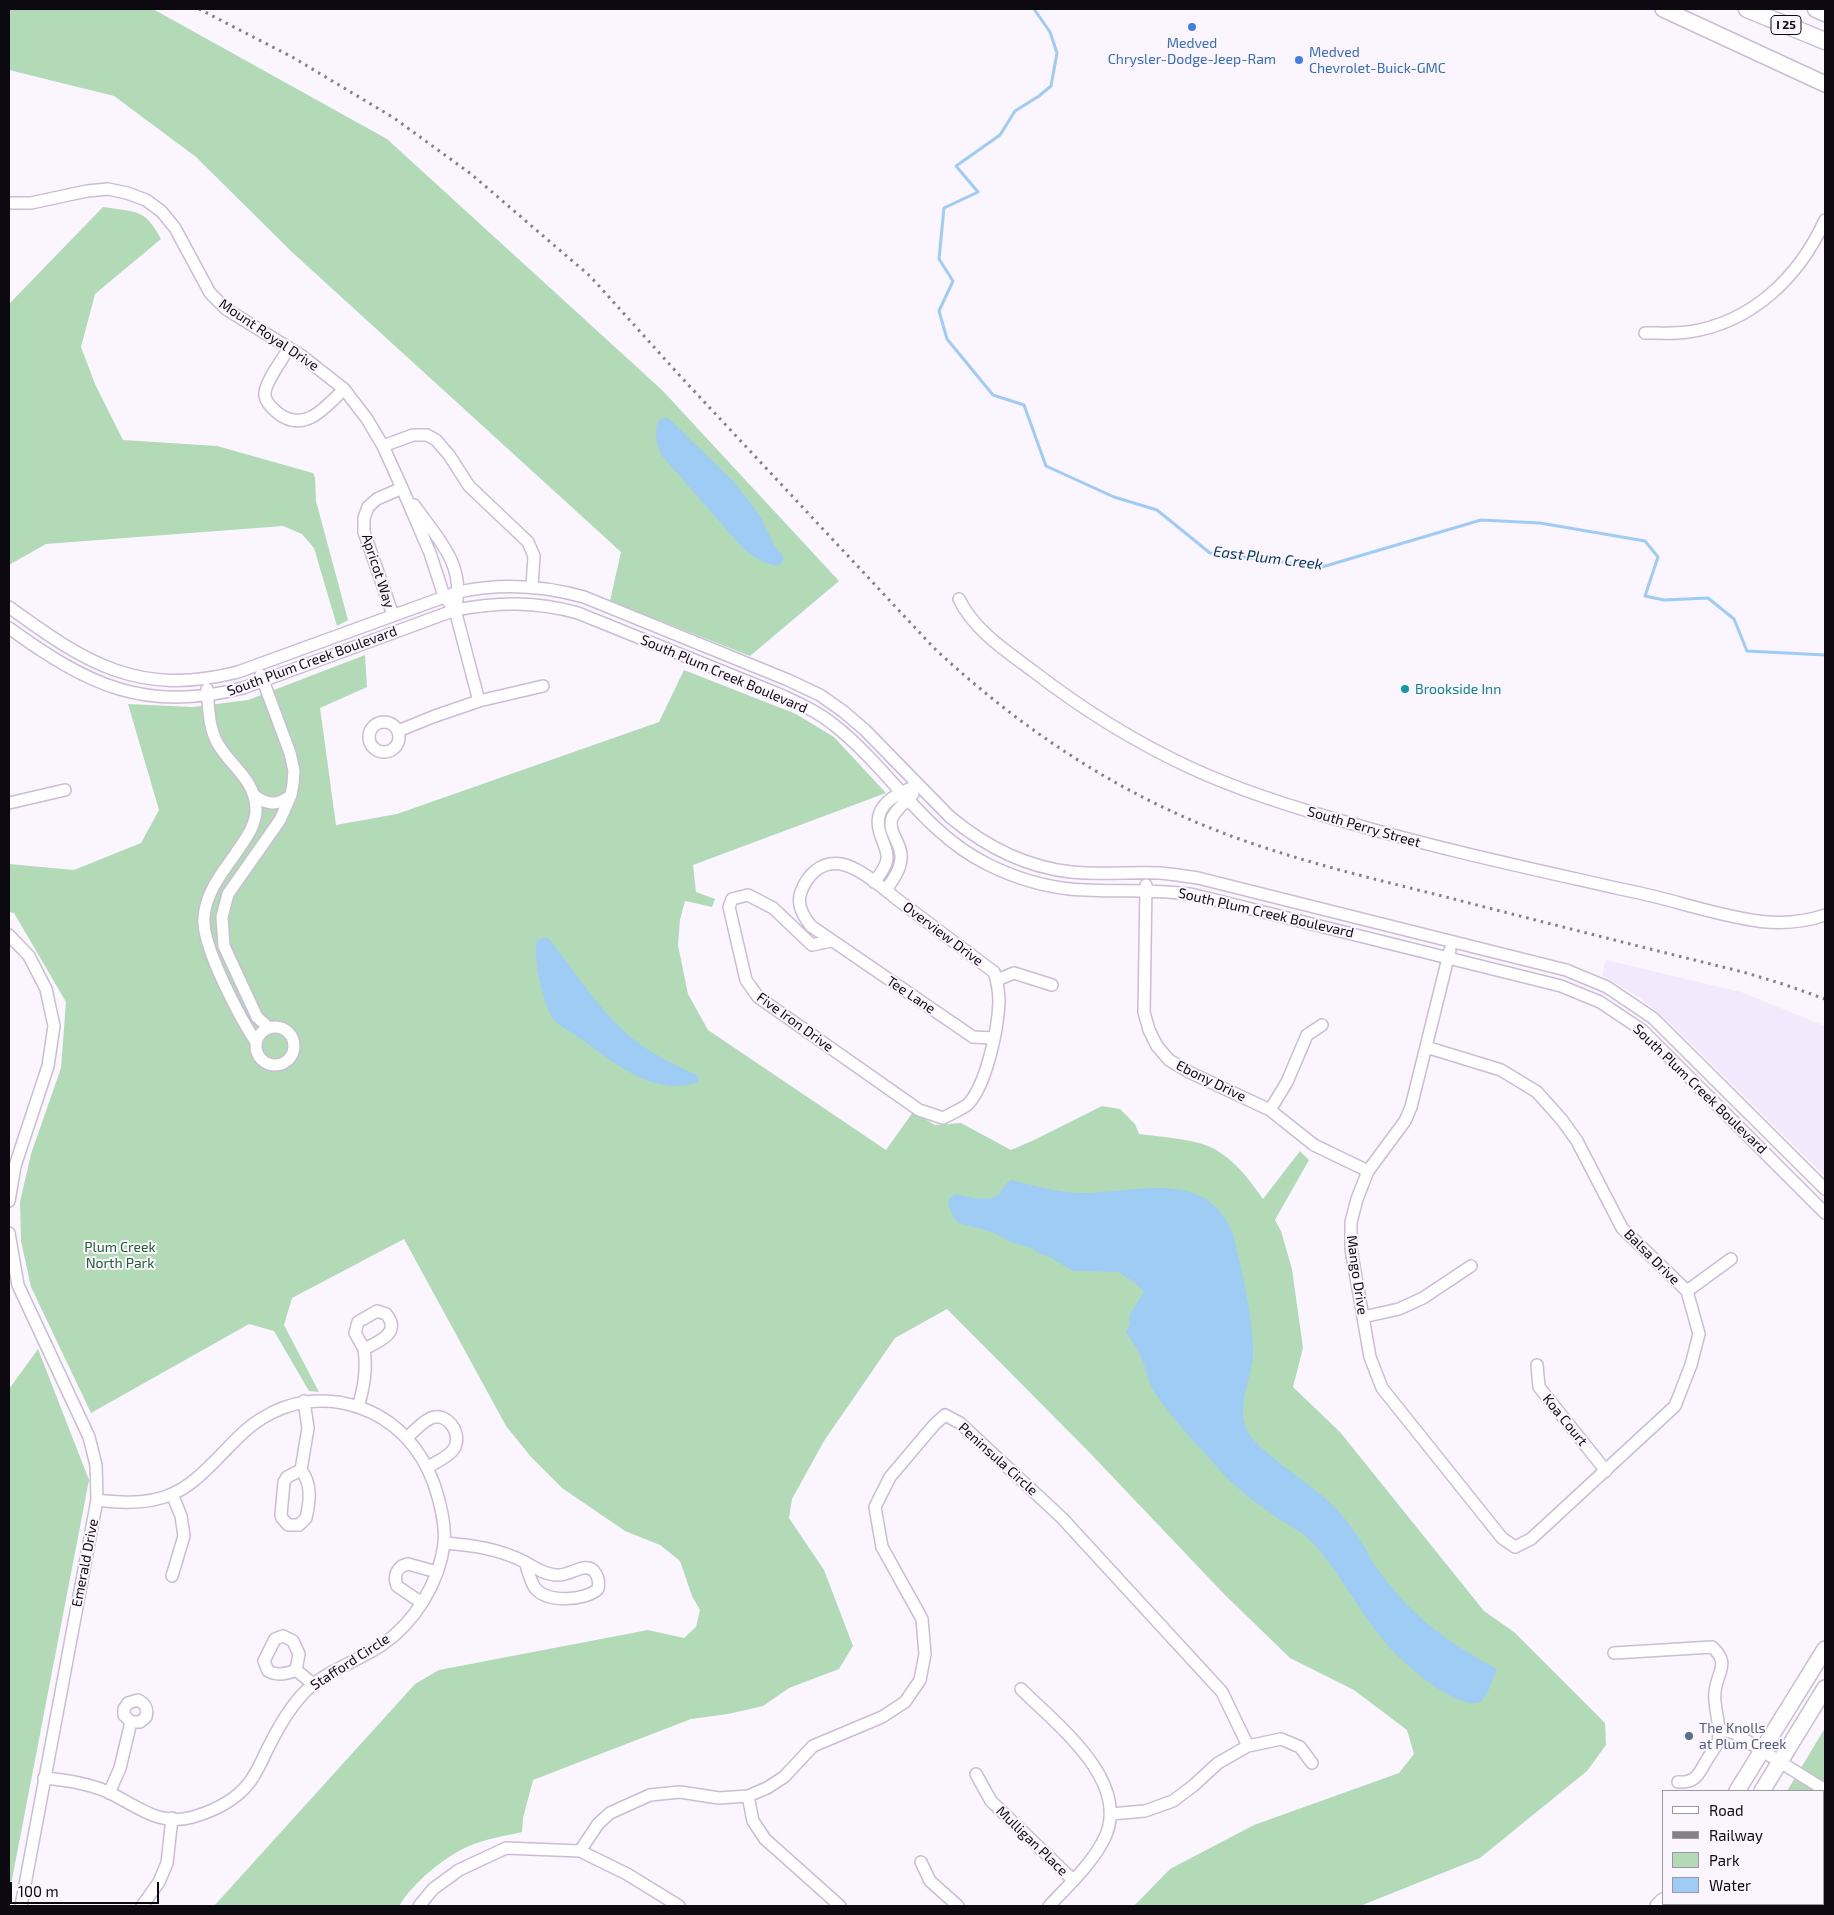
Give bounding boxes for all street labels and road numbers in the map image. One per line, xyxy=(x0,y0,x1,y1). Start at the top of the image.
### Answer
road number: I 25 xyxy=(1771,16,1801,34)
street label: Mount Royal Drive xyxy=(216,295,322,375)
street label: Apricot Way xyxy=(358,532,398,610)
street label: South Plum Creek Boulevard xyxy=(225,622,399,700)
street label: South Plum Creek Boulevard xyxy=(638,631,810,717)
street label: South Perry Street xyxy=(1306,803,1422,851)
street label: South Plum Creek Boulevard xyxy=(1177,885,1355,941)
street label: Overview Drive xyxy=(900,898,986,970)
street label: Tee Lane xyxy=(883,973,939,1017)
street label: Five Iron Drive xyxy=(753,989,837,1055)
street label: South Plum Creek Boulevard xyxy=(1630,1021,1770,1157)
street label: Ebony Drive xyxy=(1173,1057,1249,1105)
street label: Balsa Drive xyxy=(1621,1226,1683,1288)
street label: Mango Drive xyxy=(1343,1234,1371,1316)
street label: Koa Court xyxy=(1539,1391,1591,1449)
street label: Peninsula Circle xyxy=(955,1419,1041,1499)
street label: Emerald Drive xyxy=(68,1517,102,1609)
street label: Stafford Circle xyxy=(307,1630,393,1694)
street label: Mulligan Place xyxy=(993,1803,1071,1879)

